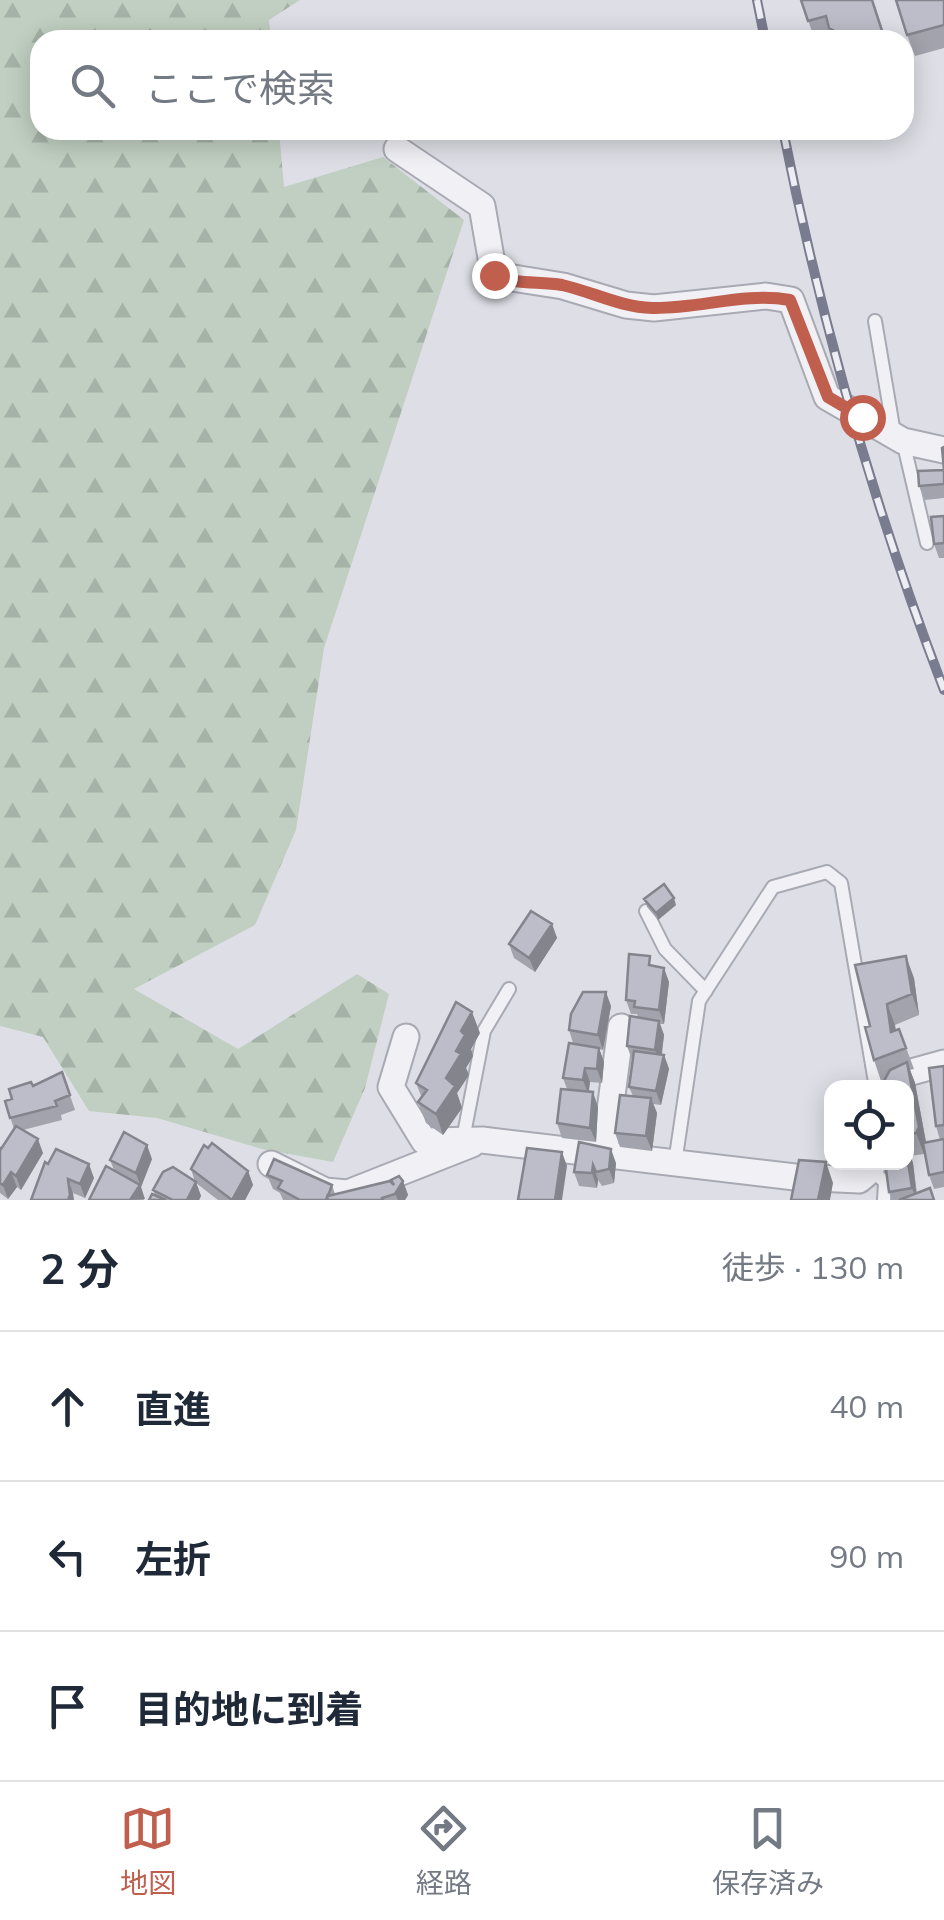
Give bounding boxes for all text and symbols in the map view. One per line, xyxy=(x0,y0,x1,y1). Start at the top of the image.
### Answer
search box xyxy=(30,30,914,140)
icon: search xyxy=(65,58,120,113)
text: ここで検索 xyxy=(145,64,335,112)
route end xyxy=(472,253,518,299)
route start xyxy=(840,395,886,441)
map controls xyxy=(824,1080,914,1170)
button: locate xyxy=(824,1080,914,1170)
text: 2 分 xyxy=(40,1242,119,1295)
text: 徒歩 · 130 m xyxy=(722,1247,904,1287)
icon: ahead xyxy=(40,1379,95,1434)
text: 直進 xyxy=(135,1385,211,1433)
text: 40 m xyxy=(829,1386,904,1426)
icon: left xyxy=(40,1529,95,1584)
text: 左折 xyxy=(135,1535,211,1583)
text: 90 m xyxy=(829,1536,904,1576)
icon: arrive xyxy=(40,1679,95,1734)
text: 目的地に到着 xyxy=(135,1685,363,1733)
tab: 地図 xyxy=(120,1801,176,1901)
tab: 経路 xyxy=(416,1801,472,1901)
tab: 保存済み xyxy=(712,1801,824,1901)

